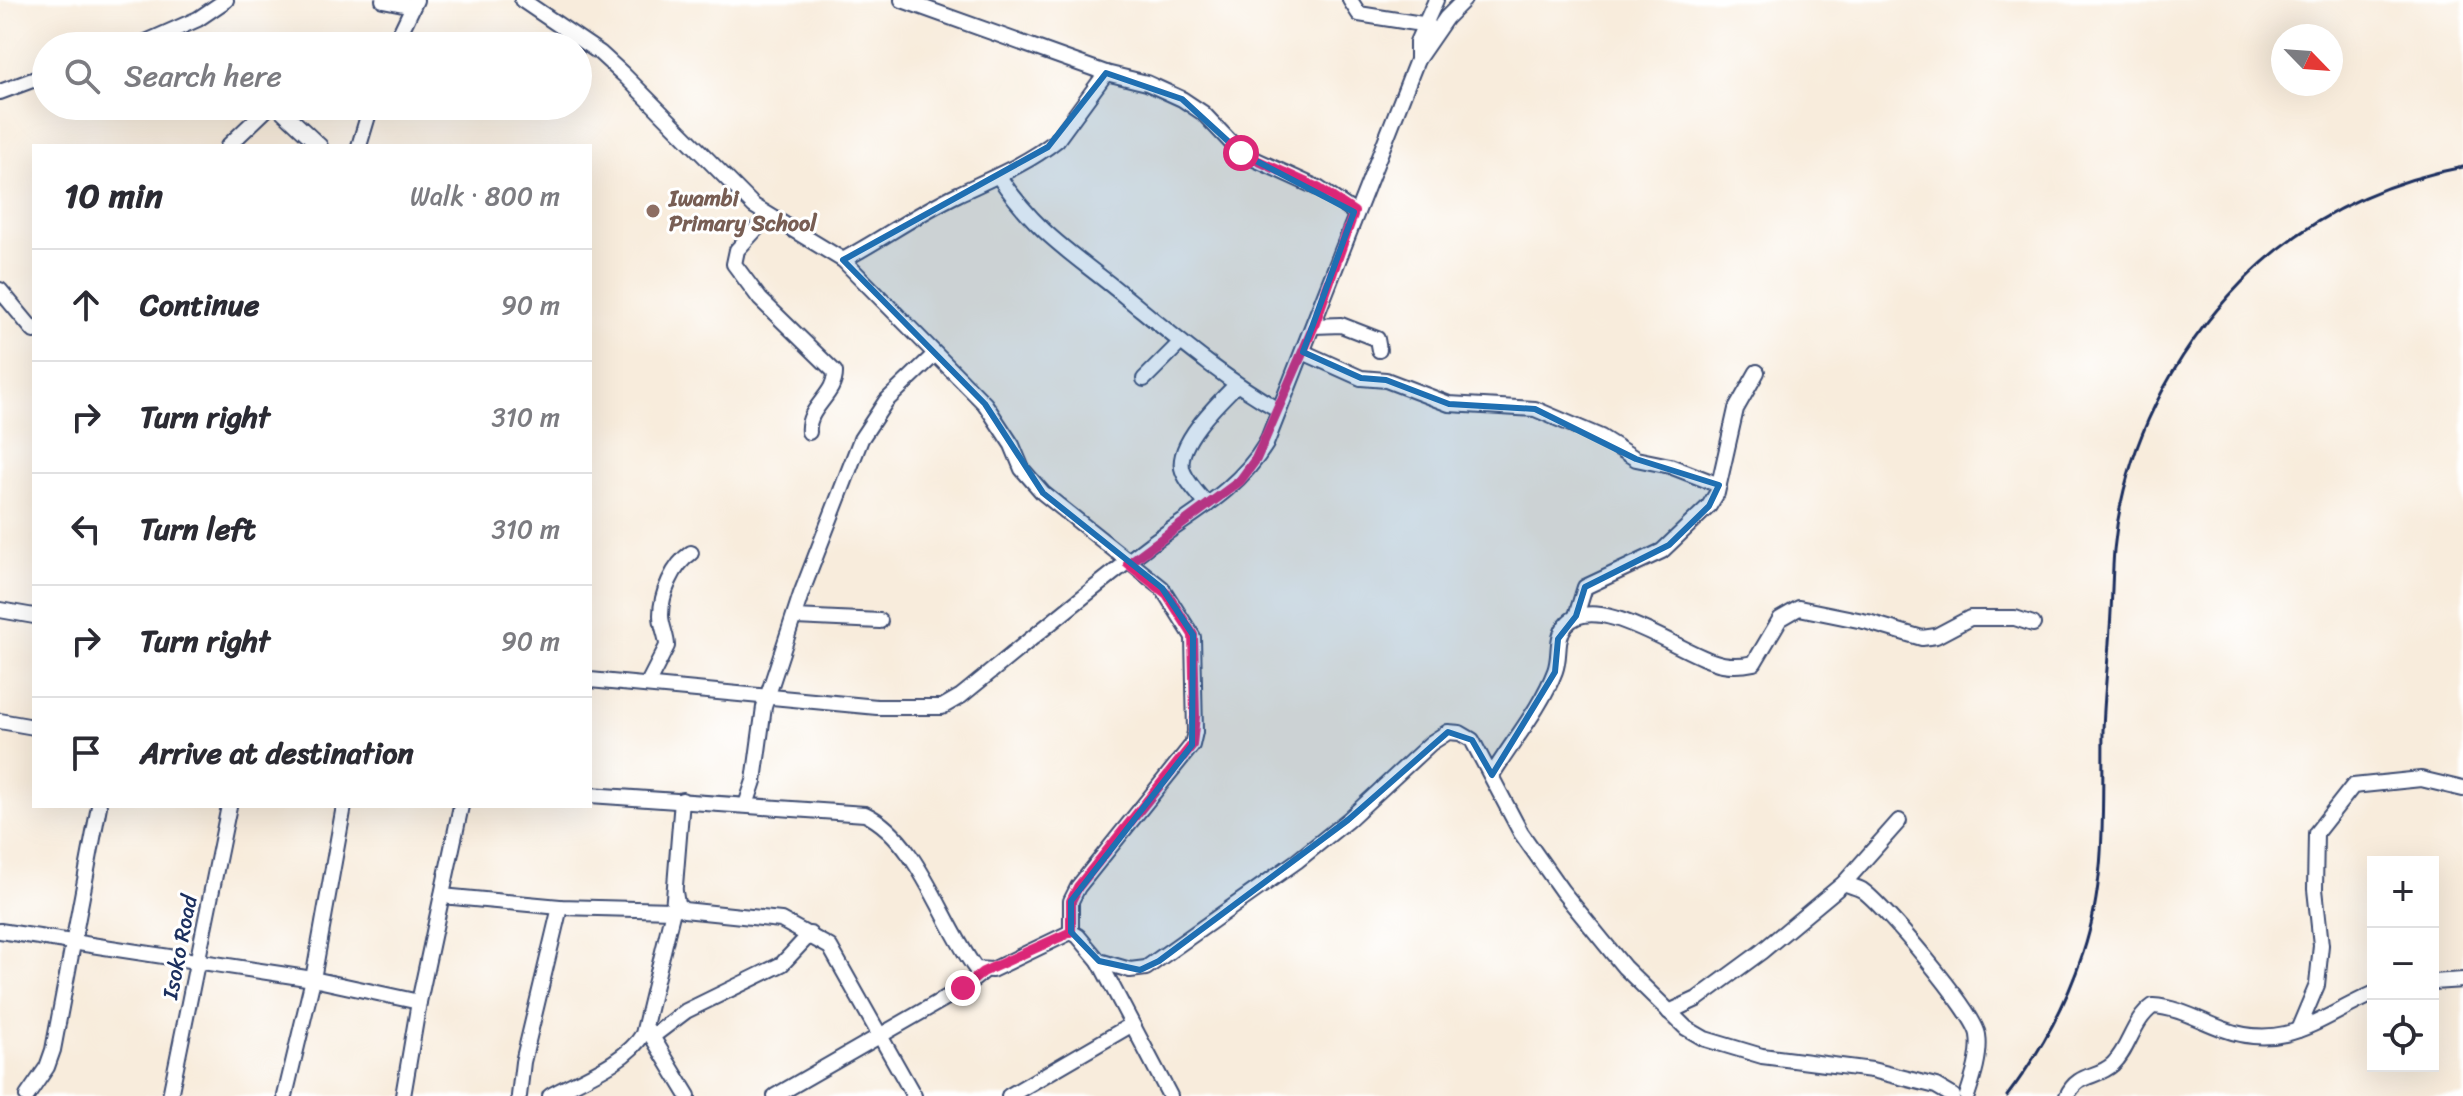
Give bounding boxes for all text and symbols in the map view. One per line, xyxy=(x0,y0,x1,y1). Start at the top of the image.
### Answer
north arrow xyxy=(2271,24,2343,96)
search box xyxy=(32,32,592,120)
text: Search here xyxy=(124,49,282,103)
icon: search xyxy=(60,54,104,98)
route start xyxy=(1223,135,1259,171)
text: 10 min xyxy=(64,166,163,226)
text: Walk · 800 m xyxy=(410,173,560,219)
place label: Iwambi Primary School xyxy=(668,179,818,243)
marker: Iwambi Primary School xyxy=(644,202,662,220)
text: Continue xyxy=(140,278,259,332)
text: 90 m xyxy=(501,282,560,328)
icon: ahead xyxy=(64,283,108,327)
text: Turn right xyxy=(140,390,270,444)
text: 310 m xyxy=(491,394,560,440)
icon: right xyxy=(64,395,108,439)
text: Turn left xyxy=(140,502,256,556)
text: 310 m xyxy=(491,506,560,552)
icon: left xyxy=(64,507,108,551)
text: Turn right xyxy=(140,614,270,668)
text: 90 m xyxy=(501,618,560,664)
icon: right xyxy=(64,619,108,663)
text: Arrive at destination xyxy=(140,726,414,780)
icon: arrive xyxy=(64,731,108,775)
map controls xyxy=(2367,856,2439,1072)
button: + xyxy=(2367,856,2439,928)
street label: Isoko Road xyxy=(150,890,209,1004)
button: − xyxy=(2367,928,2439,1000)
route end xyxy=(945,970,981,1006)
button: locate xyxy=(2367,1000,2439,1072)

